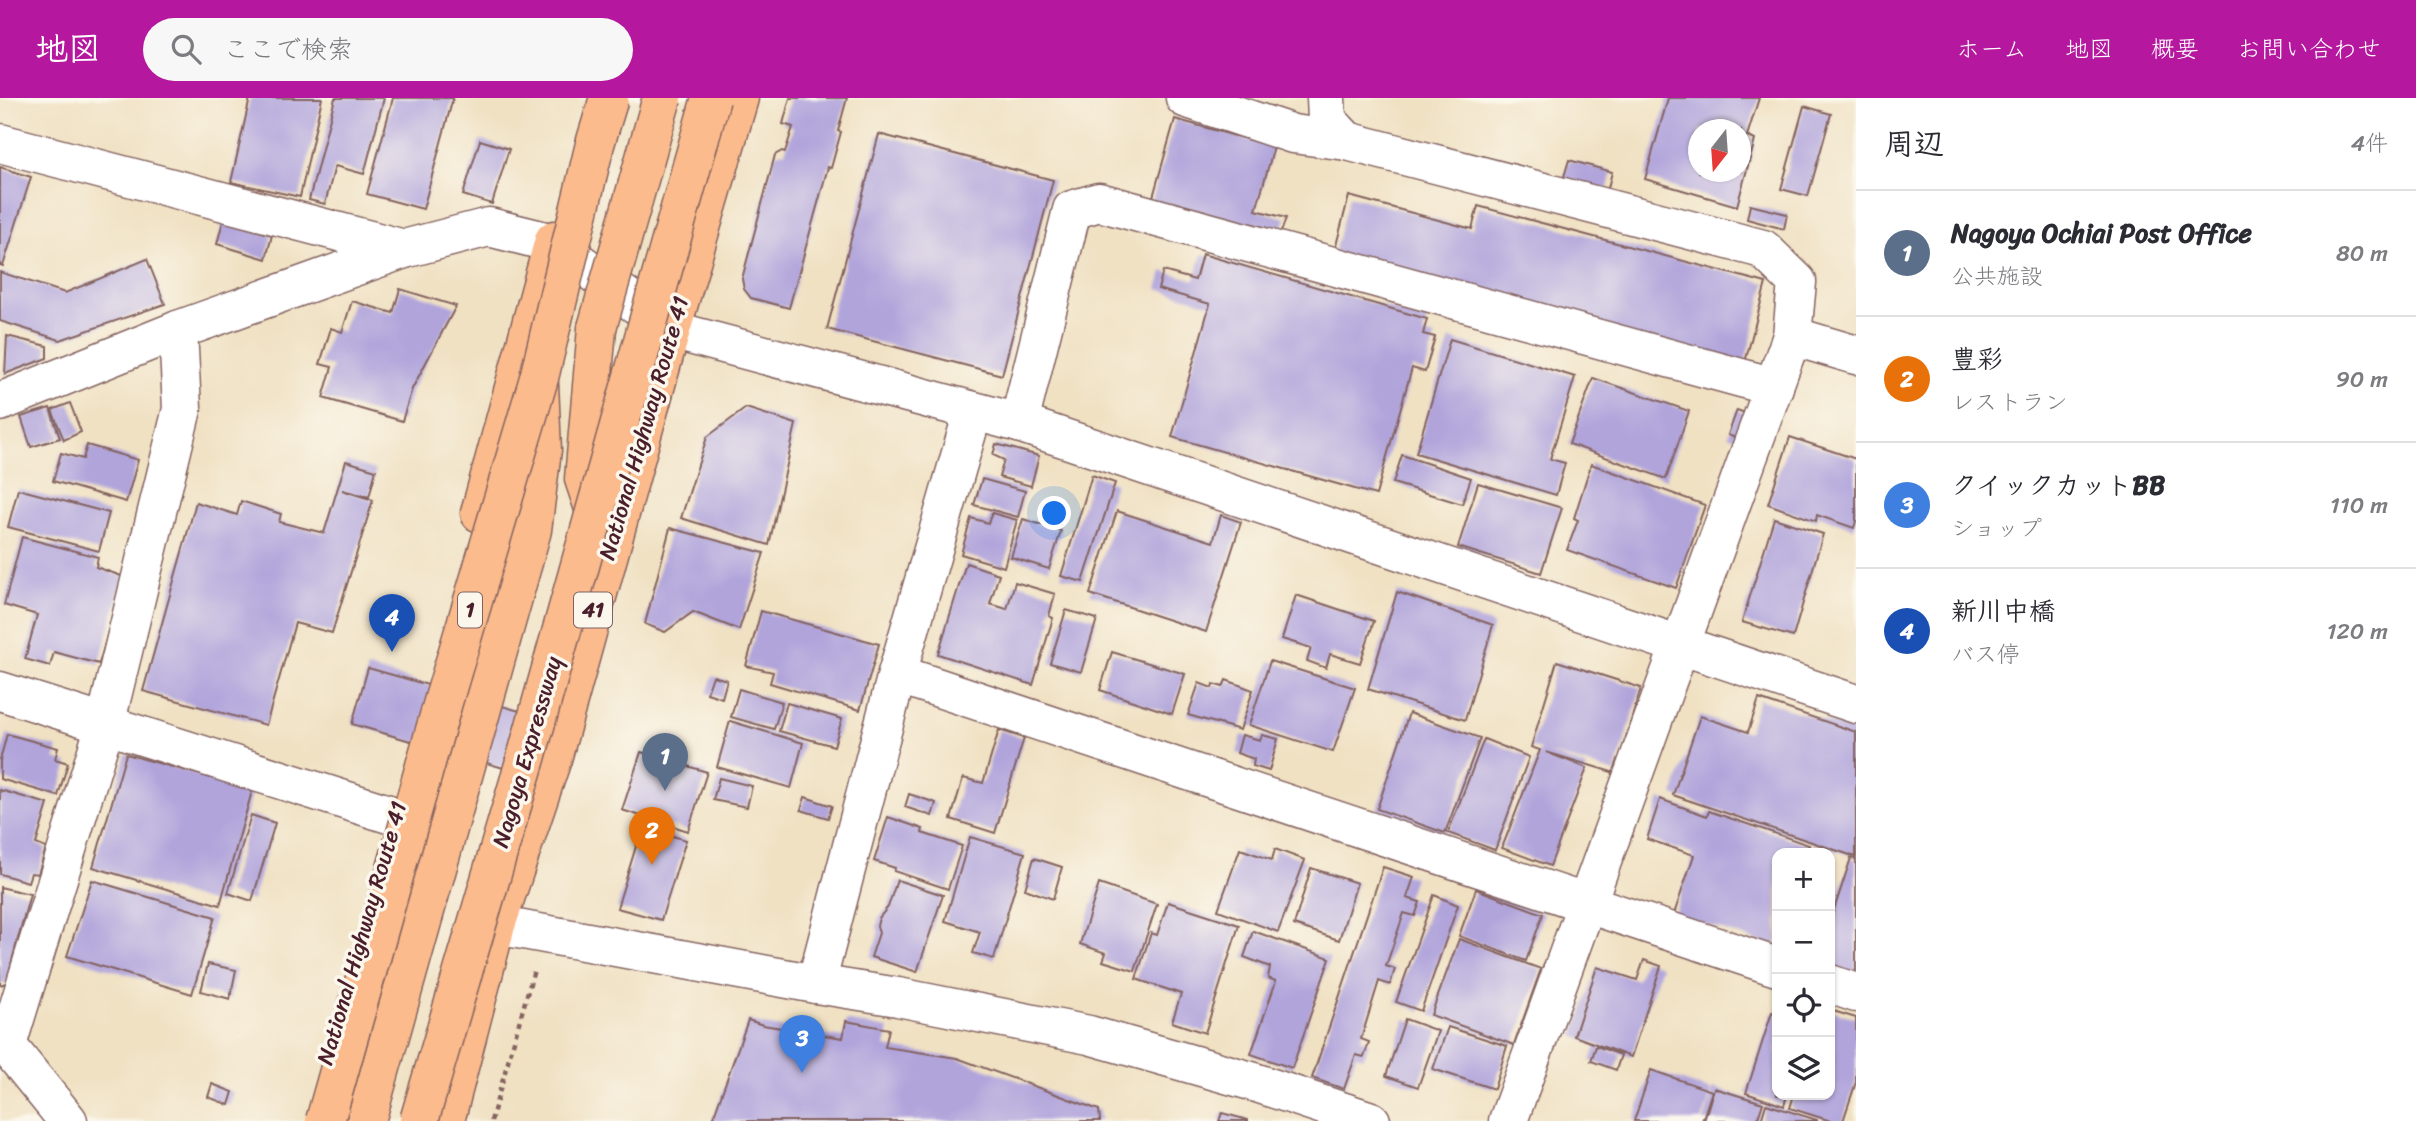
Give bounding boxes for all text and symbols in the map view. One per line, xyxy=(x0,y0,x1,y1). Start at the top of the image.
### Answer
search box xyxy=(143,18,633,81)
text: 地図 xyxy=(35,20,101,78)
text: ここで検索 xyxy=(223,26,353,72)
text: ホーム xyxy=(1956,28,2027,70)
text: 地図 xyxy=(2065,28,2113,70)
text: 概要 xyxy=(2151,28,2199,70)
text: お問い合わせ xyxy=(2237,28,2381,70)
icon: search xyxy=(167,30,205,68)
text: 周辺 xyxy=(1884,117,1944,171)
north arrow xyxy=(1688,119,1751,182)
text: 4件 xyxy=(2351,123,2388,164)
text: Nagoya Ochiai Post Office xyxy=(1951,210,2252,256)
text: 1 xyxy=(1902,233,1912,274)
text: 80 m xyxy=(2336,233,2388,274)
text: 公共施設 xyxy=(1951,256,2043,297)
street label: National Highway Route 41 xyxy=(587,291,701,565)
text: 豊彩 xyxy=(1951,336,2003,382)
text: 2 xyxy=(1900,359,1914,400)
text: 90 m xyxy=(2336,359,2388,400)
text: レストラン xyxy=(1951,382,2068,423)
text: クイックカットBB xyxy=(1951,462,2165,508)
text: 3 xyxy=(1901,485,1913,526)
text: 110 m xyxy=(2330,485,2388,526)
your location xyxy=(1037,496,1071,530)
text: ショップ xyxy=(1951,508,2042,549)
text: 新川中橋 xyxy=(1951,588,2055,634)
road number: 1 xyxy=(458,592,482,628)
road number: 41 xyxy=(574,592,612,628)
pin: 4 xyxy=(369,594,415,652)
text: 4 xyxy=(1900,611,1914,652)
text: 120 m xyxy=(2327,611,2388,652)
text: バス停 xyxy=(1951,634,2020,675)
street label: Nagoya Expressway xyxy=(480,651,574,853)
pin: 1 xyxy=(642,733,688,791)
street label: National Highway Route 41 xyxy=(305,796,419,1070)
pin: 2 xyxy=(629,807,675,865)
map controls xyxy=(1772,848,1835,1100)
button: + xyxy=(1772,848,1835,911)
button: − xyxy=(1772,911,1835,974)
button: locate xyxy=(1772,974,1835,1037)
pin: 3 xyxy=(779,1015,825,1073)
button: layers xyxy=(1772,1037,1835,1100)

